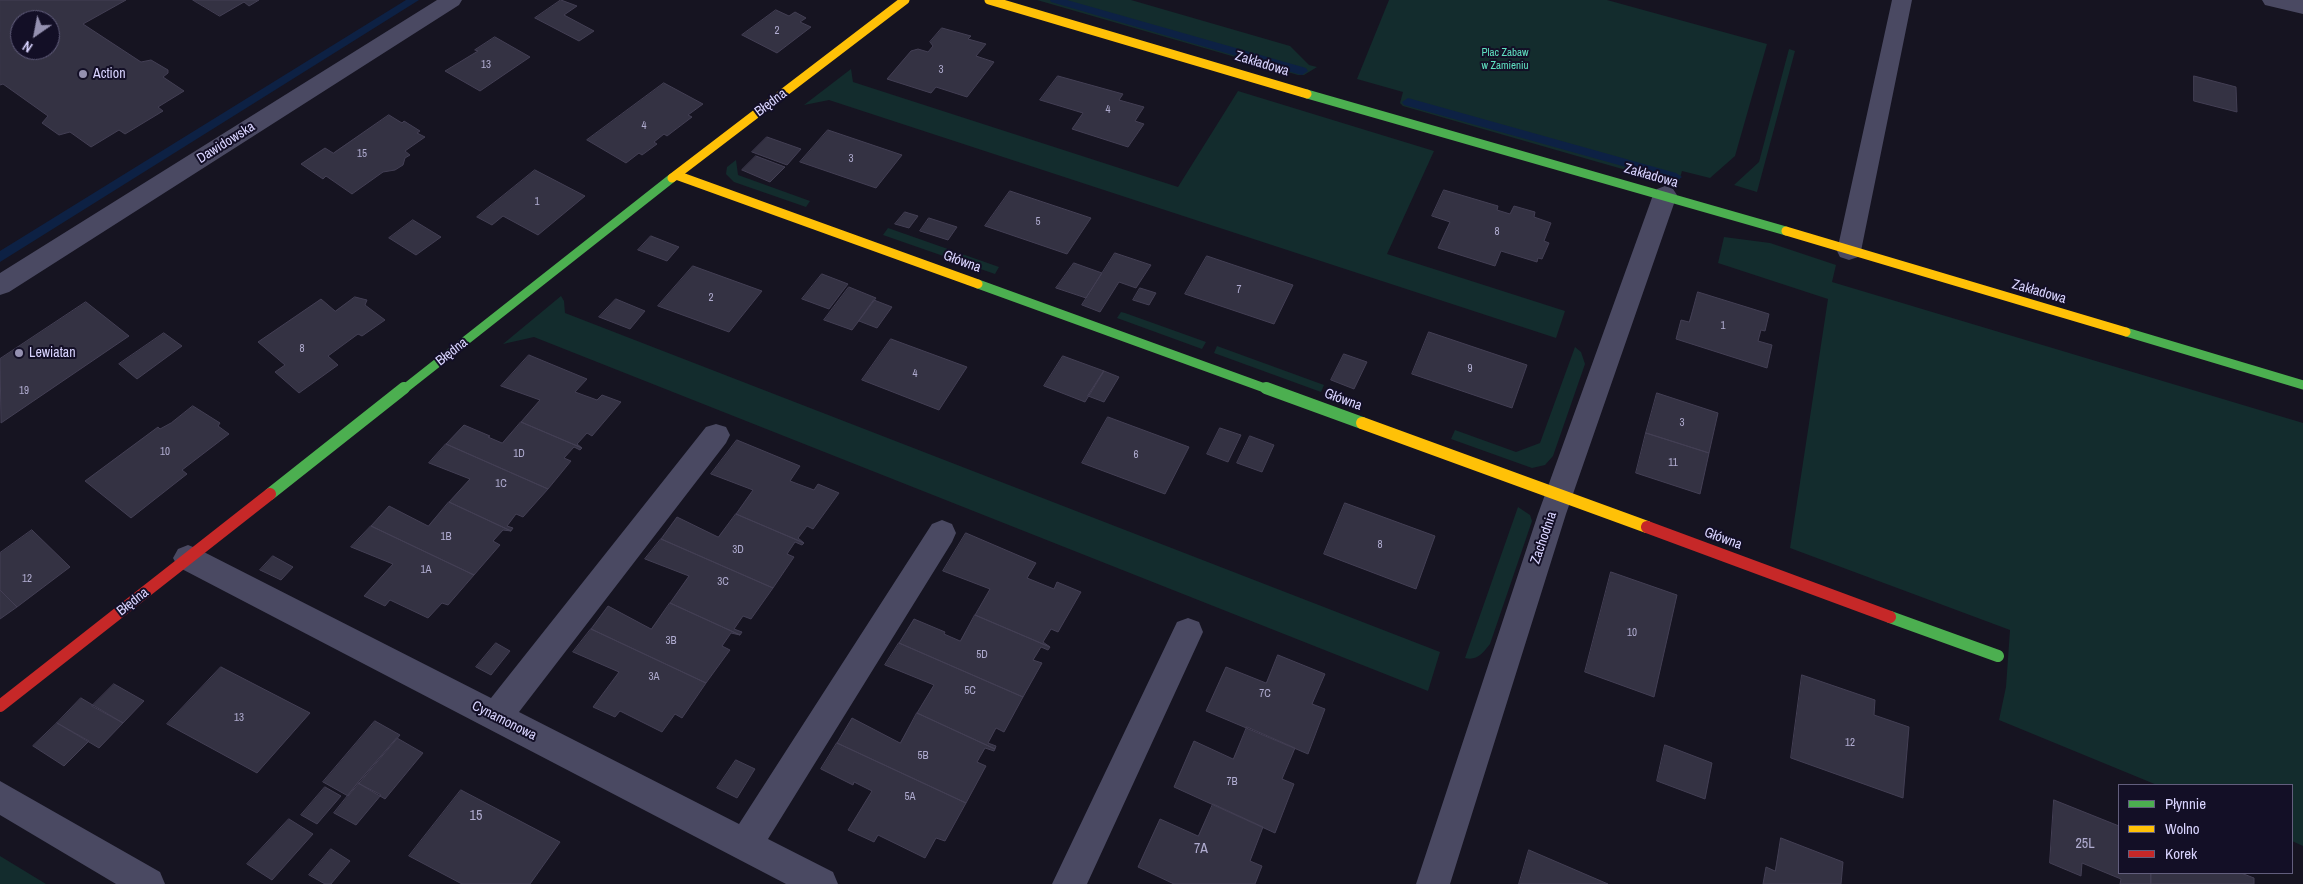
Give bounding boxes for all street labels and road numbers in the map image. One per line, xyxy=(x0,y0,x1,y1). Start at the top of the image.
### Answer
street label: Zakładowa xyxy=(1233,48,1291,80)
street label: Błędna xyxy=(752,86,790,120)
street label: Dawidowska xyxy=(194,119,258,167)
street label: Zakładowa xyxy=(1622,160,1680,192)
street label: Główna xyxy=(941,247,983,277)
street label: Zakładowa xyxy=(2010,276,2068,308)
street label: Błędna xyxy=(433,334,471,370)
street label: Główna xyxy=(1322,385,1364,415)
street label: Zachodnia xyxy=(1527,510,1561,566)
street label: Główna xyxy=(1702,524,1744,554)
street label: Błędna xyxy=(114,584,152,620)
street label: Cynamonowa xyxy=(469,698,539,744)

